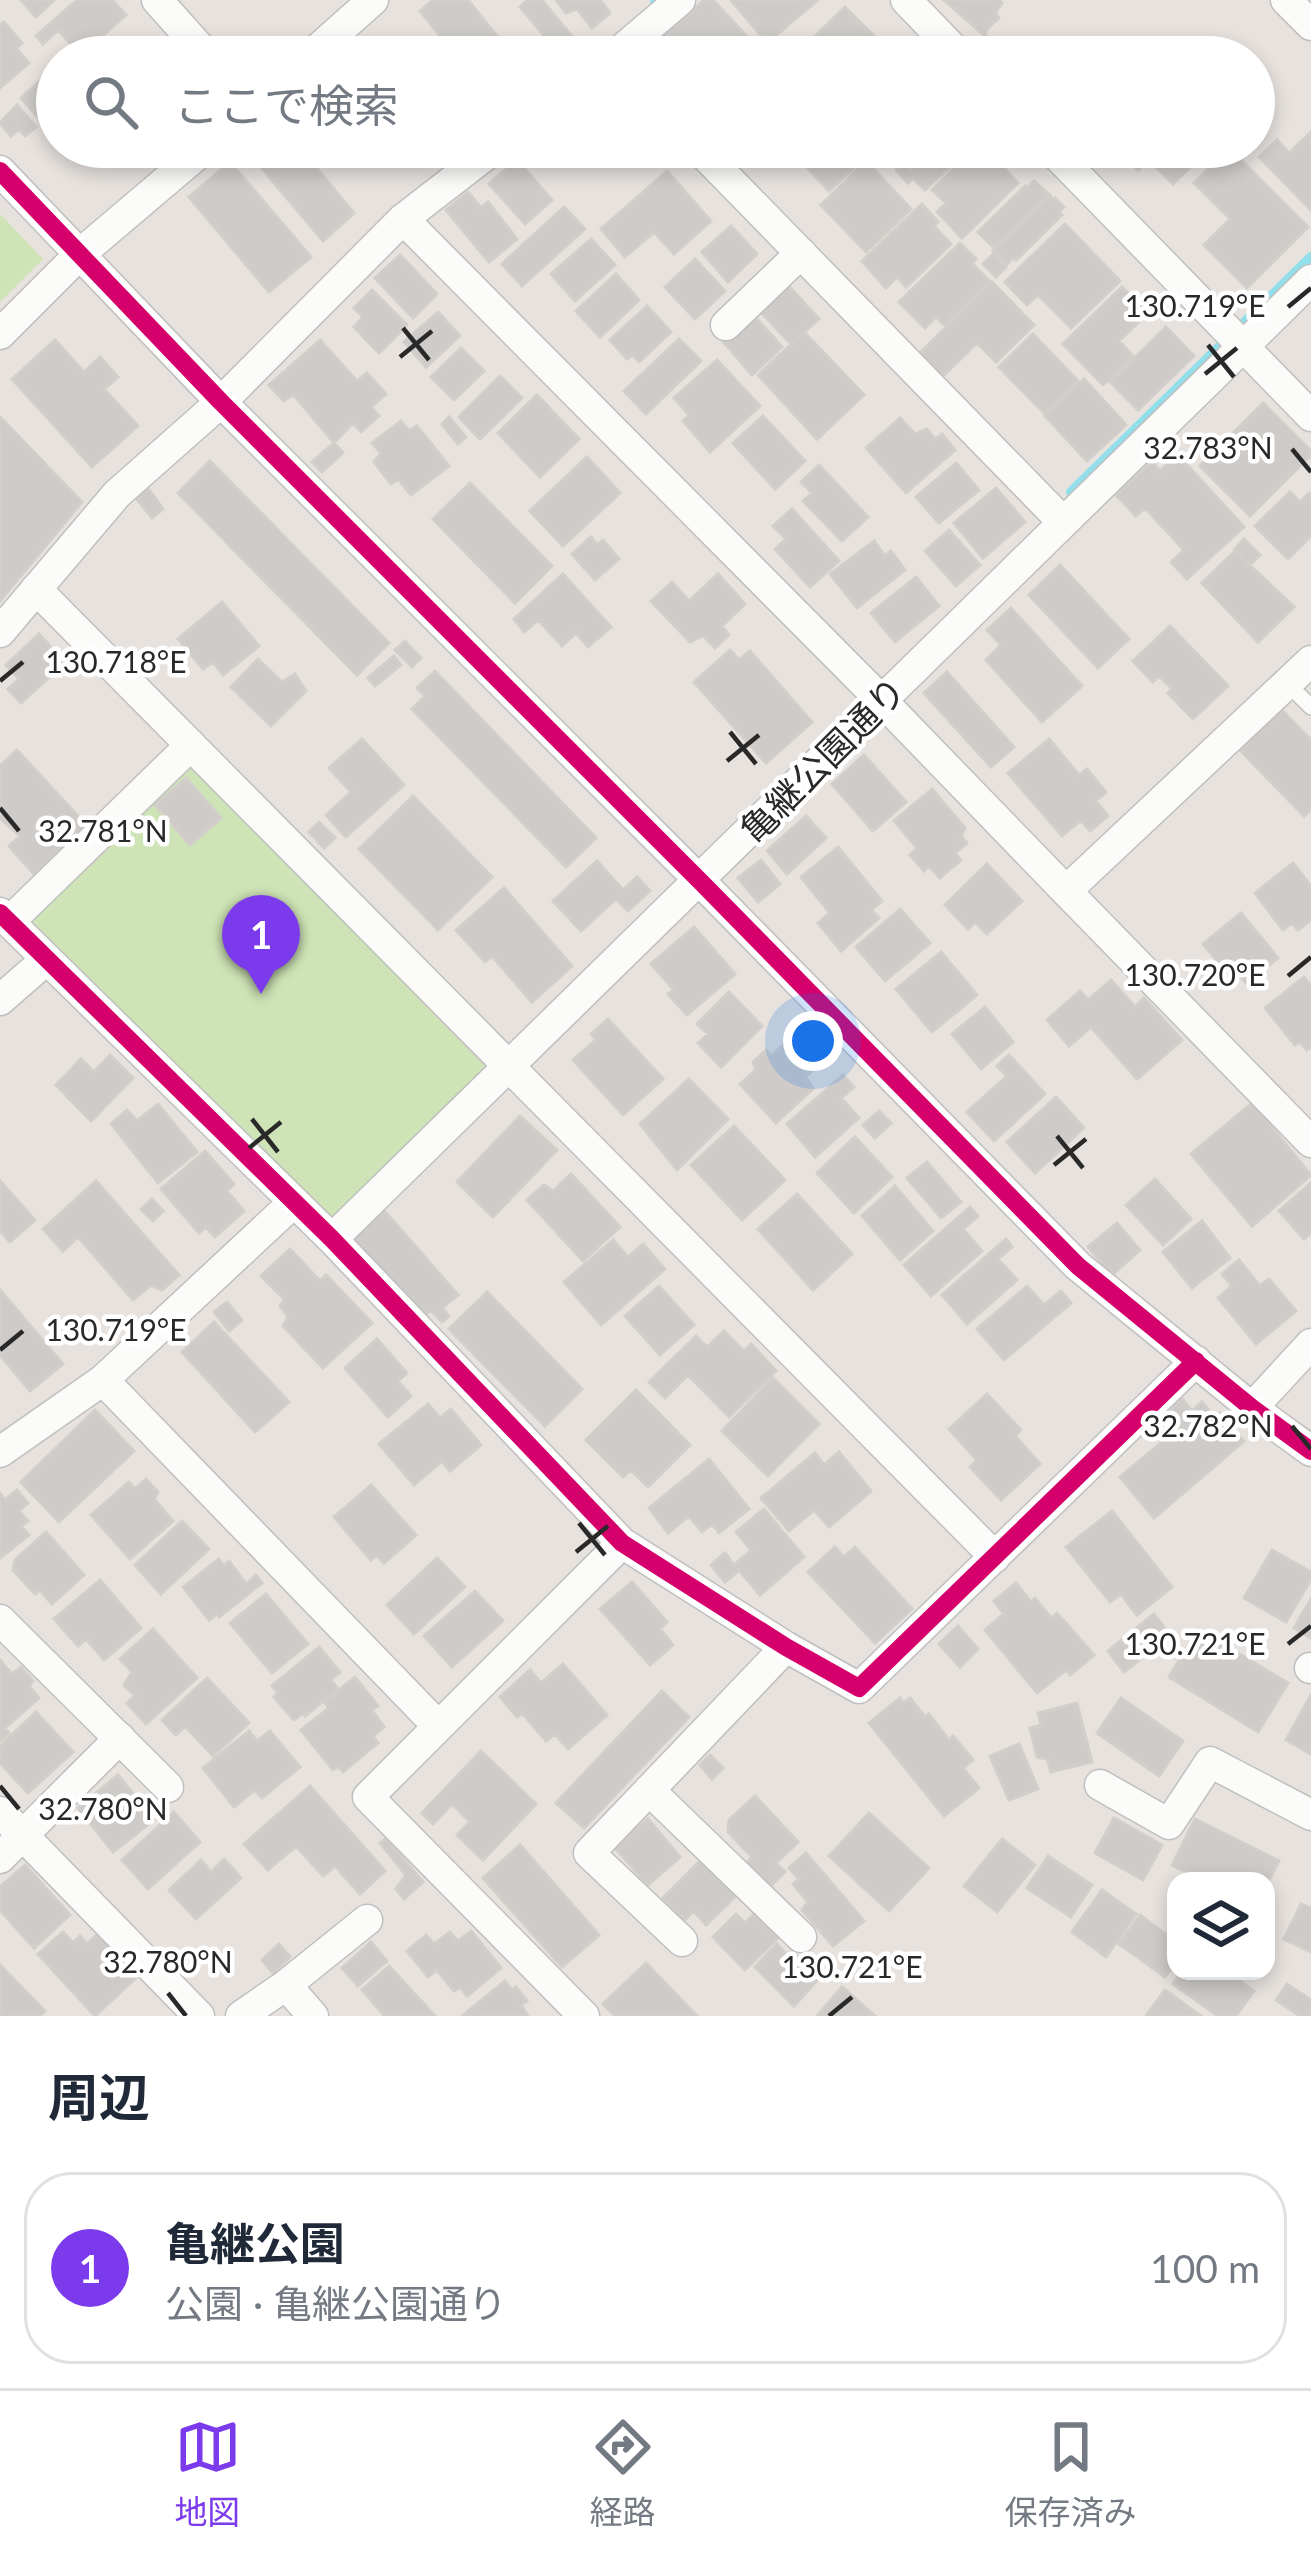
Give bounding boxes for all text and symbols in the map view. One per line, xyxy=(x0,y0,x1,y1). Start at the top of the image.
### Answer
search box xyxy=(36,36,1275,168)
icon: search xyxy=(78,69,144,135)
text: ここで検索 xyxy=(174,78,399,132)
text: 130.719°E xyxy=(1124,287,1266,323)
text: 32.783°N xyxy=(1143,429,1273,465)
text: 130.718°E xyxy=(45,643,187,679)
street label: 亀継公園通り xyxy=(730,667,914,851)
text: 32.781°N xyxy=(38,812,168,848)
pin: 1 xyxy=(222,895,300,994)
text: 130.720°E xyxy=(1124,956,1266,992)
your location xyxy=(783,1011,843,1071)
text: 130.719°E xyxy=(45,1311,187,1347)
text: 32.782°N xyxy=(1143,1407,1273,1443)
text: 130.721°E xyxy=(1124,1625,1266,1661)
text: 32.780°N xyxy=(38,1790,168,1826)
map controls xyxy=(1167,1872,1275,1980)
button: layers xyxy=(1167,1872,1275,1980)
text: 32.780°N xyxy=(103,1943,233,1979)
text: 130.721°E xyxy=(781,1948,923,1984)
text: 周辺 xyxy=(48,2066,150,2127)
text: 亀継公園 xyxy=(165,2216,345,2270)
text: 1 xyxy=(79,2245,101,2291)
text: 100 m xyxy=(1150,2245,1260,2291)
text: 公園 · 亀継公園通り xyxy=(165,2280,507,2326)
tab: 地図 xyxy=(175,2414,241,2534)
tab: 経路 xyxy=(590,2414,656,2534)
tab: 保存済み xyxy=(1005,2414,1137,2534)

